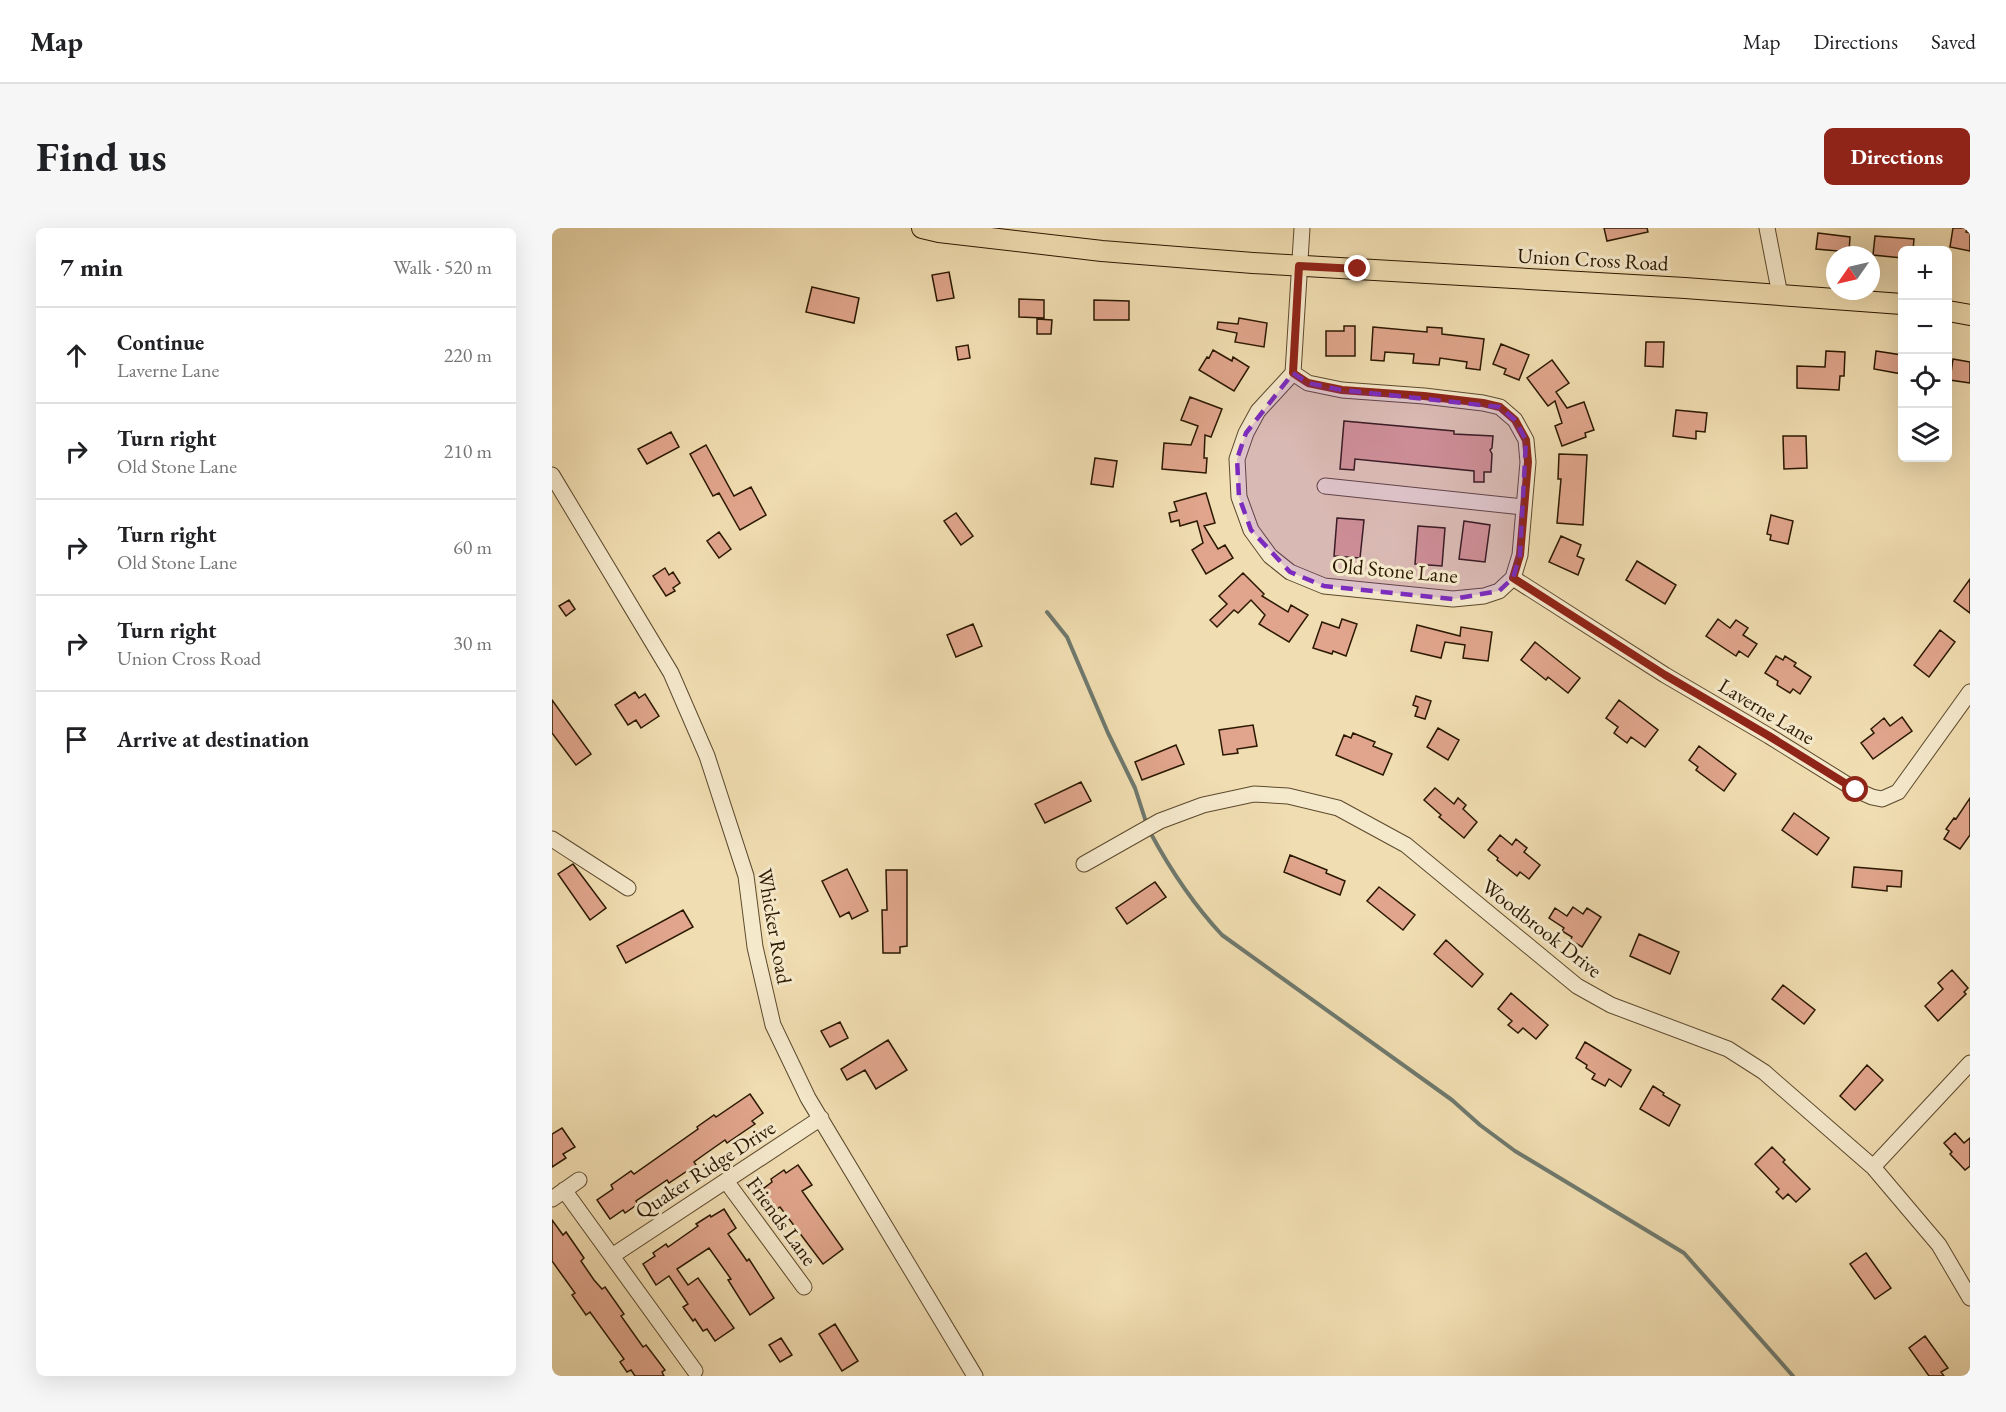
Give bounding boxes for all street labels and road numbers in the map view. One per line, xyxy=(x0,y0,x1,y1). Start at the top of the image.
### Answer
street label: Union Cross Road xyxy=(1517,242,1670,276)
street label: Old Stone Lane xyxy=(1331,551,1459,589)
street label: Laverne Lane xyxy=(1714,672,1820,750)
street label: Whicker Road xyxy=(752,866,799,986)
street label: Woodbrook Drive xyxy=(1476,872,1608,984)
street label: Quaker Ridge Drive xyxy=(630,1114,781,1225)
street label: Friends Lane xyxy=(741,1171,823,1271)

